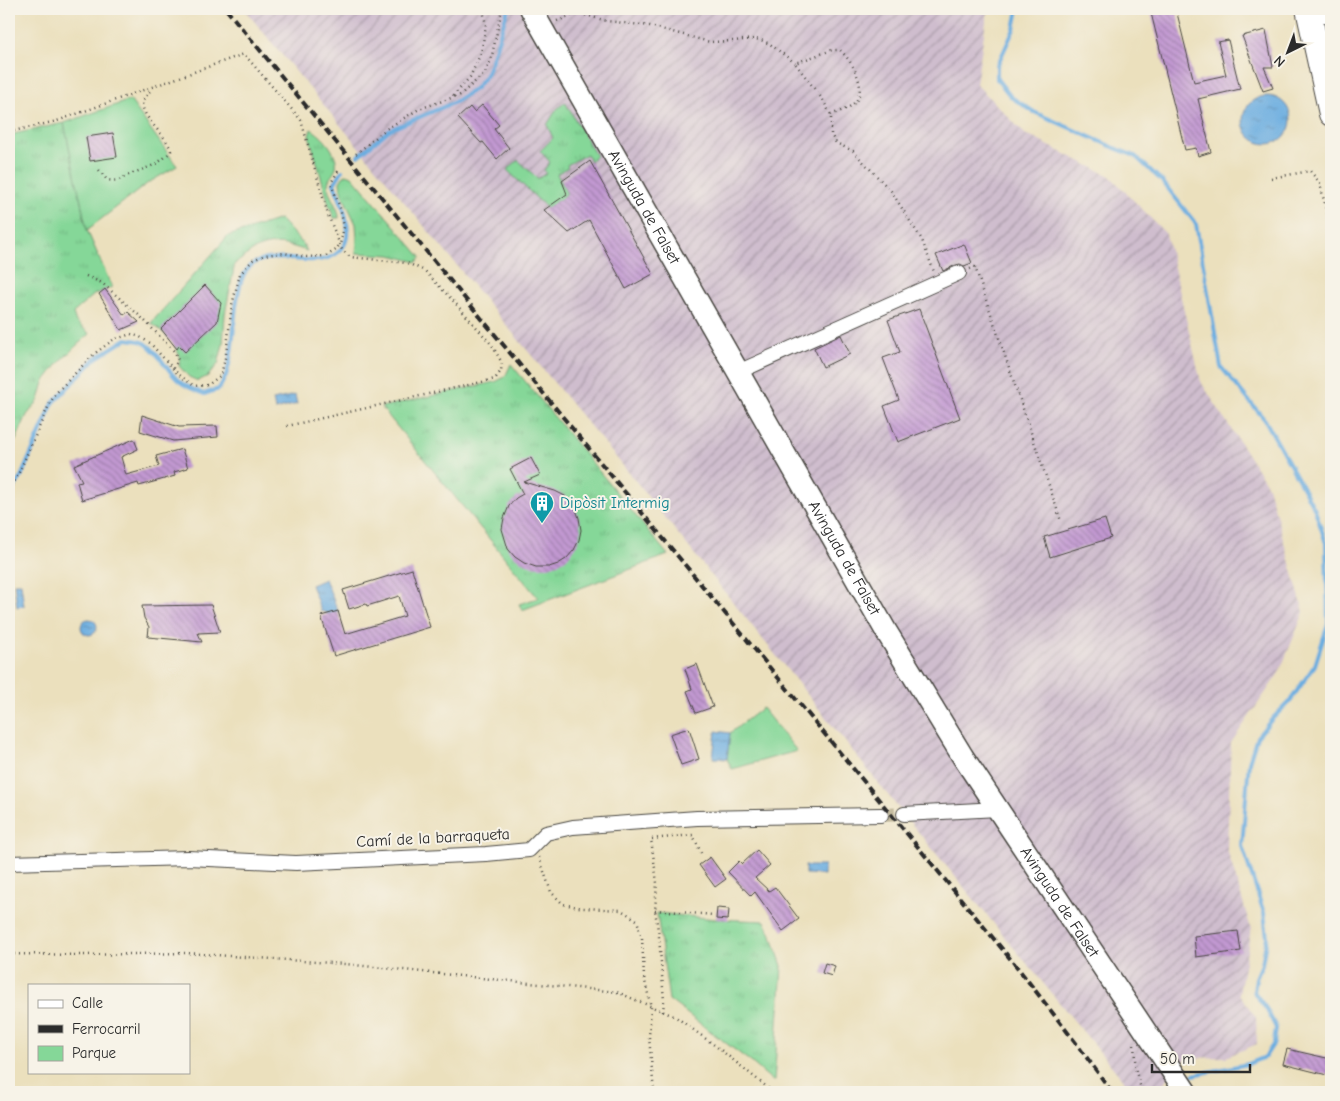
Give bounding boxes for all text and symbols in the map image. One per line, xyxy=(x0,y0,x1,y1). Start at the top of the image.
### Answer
north arrow xyxy=(1262,28,1312,78)
text: N xyxy=(1271,52,1289,71)
street label: Avinguda de Falset xyxy=(604,147,684,268)
building icon: Dipòsit Intermig xyxy=(529,490,555,524)
place label: Dipòsit Intermig xyxy=(560,494,670,512)
street label: Avinguda de Falset xyxy=(805,498,884,619)
street label: Camí de la barraqueta xyxy=(356,825,510,851)
street label: Avinguda de Falset xyxy=(1016,844,1103,961)
legend xyxy=(28,984,190,1074)
text: Calle xyxy=(72,994,104,1012)
text: Ferrocarril xyxy=(72,1020,140,1038)
scale bar xyxy=(1152,1041,1250,1073)
text: Parque xyxy=(72,1044,117,1062)
text: 50 m xyxy=(1160,1050,1195,1068)

